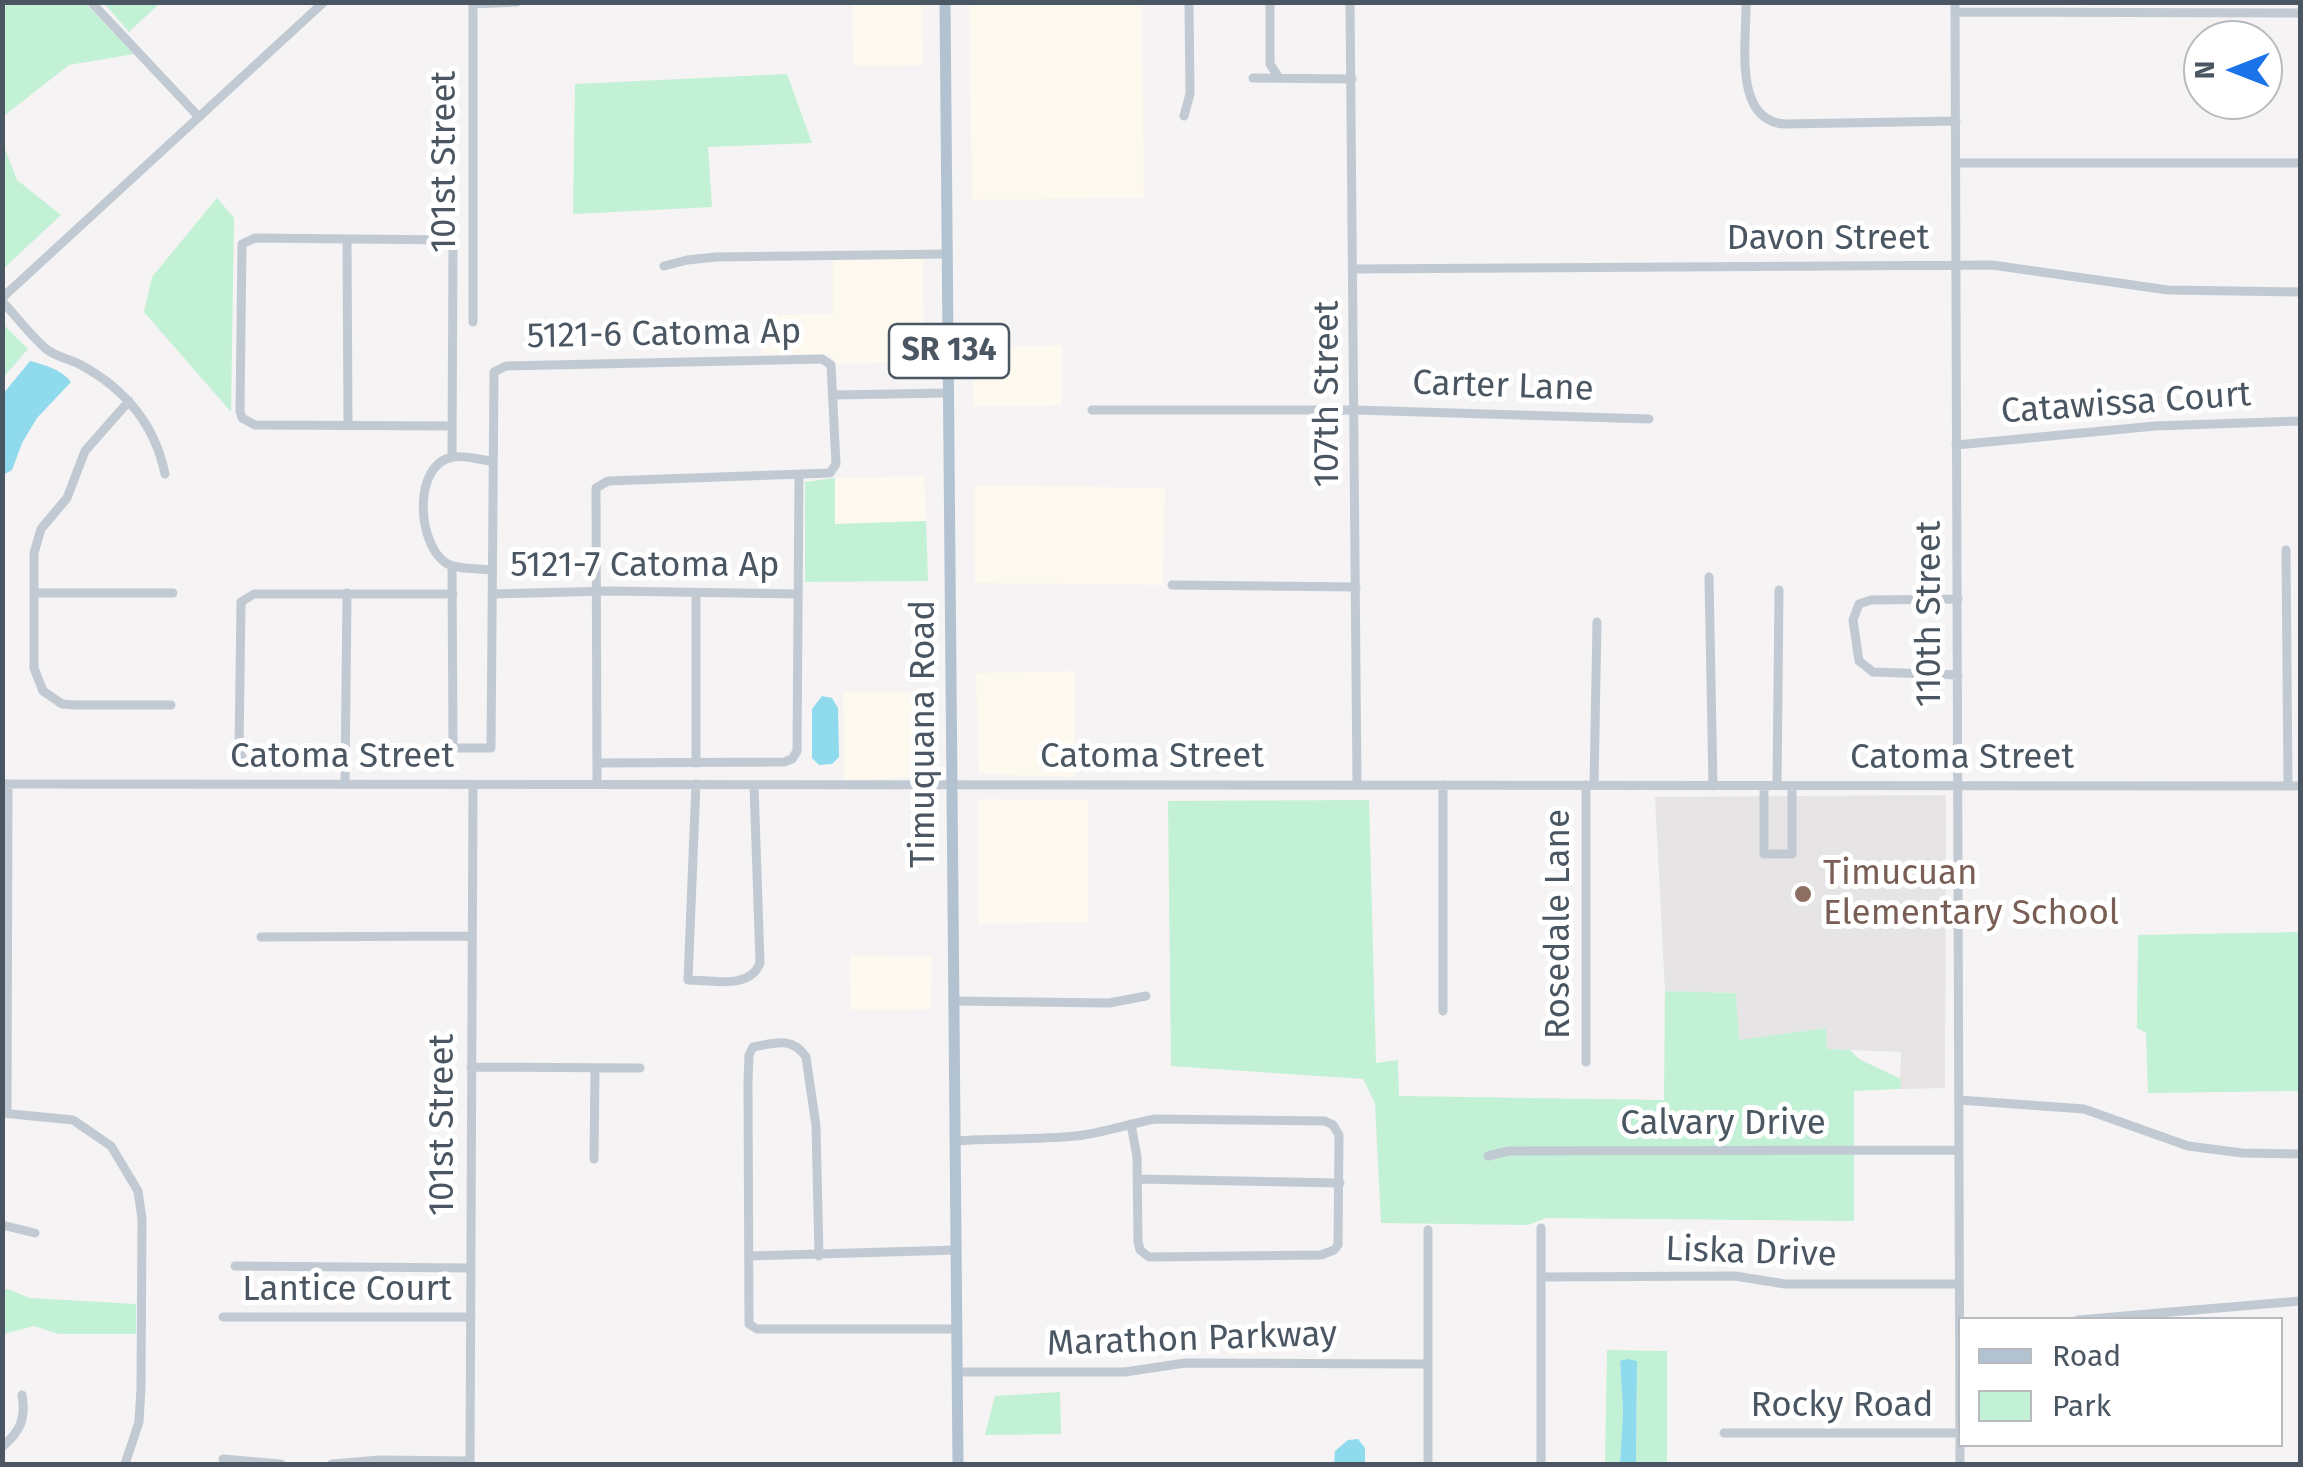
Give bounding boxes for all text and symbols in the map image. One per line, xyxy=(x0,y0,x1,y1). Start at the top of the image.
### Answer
north arrow xyxy=(2183,20,2283,120)
text: N xyxy=(2188,61,2221,79)
street label: 101st Street xyxy=(424,71,466,253)
street label: Davon Street xyxy=(1727,218,1929,260)
street label: 107th Street xyxy=(1307,301,1349,487)
street label: 5121-6 Catoma Ap xyxy=(526,312,802,358)
road number: SR 134 xyxy=(889,324,1009,378)
street label: Carter Lane xyxy=(1412,363,1594,411)
street label: Catawissa Court xyxy=(2000,374,2252,434)
street label: 110th Street xyxy=(1909,521,1951,707)
street label: 5121-7 Catoma Ap xyxy=(510,545,780,587)
street label: Timuquana Road xyxy=(903,600,945,868)
street label: Catoma Street xyxy=(230,736,454,778)
street label: Catoma Street xyxy=(1040,736,1264,778)
street label: Catoma Street xyxy=(1850,737,2074,779)
street label: Rosedale Lane xyxy=(1538,809,1580,1039)
place label: Timucuan Elementary School xyxy=(1823,853,2119,935)
marker: Timucuan Elementary School xyxy=(1792,883,1814,905)
street label: 101st Street xyxy=(422,1034,464,1216)
street label: Calvary Drive xyxy=(1620,1103,1826,1145)
street label: Liska Drive xyxy=(1665,1229,1837,1277)
street label: Lantice Court xyxy=(242,1269,452,1311)
street label: Marathon Parkway xyxy=(1046,1314,1338,1366)
legend xyxy=(1958,1317,2283,1447)
text: Road xyxy=(2052,1338,2121,1374)
street label: Rocky Road xyxy=(1751,1385,1933,1427)
text: Park xyxy=(2052,1388,2111,1424)

